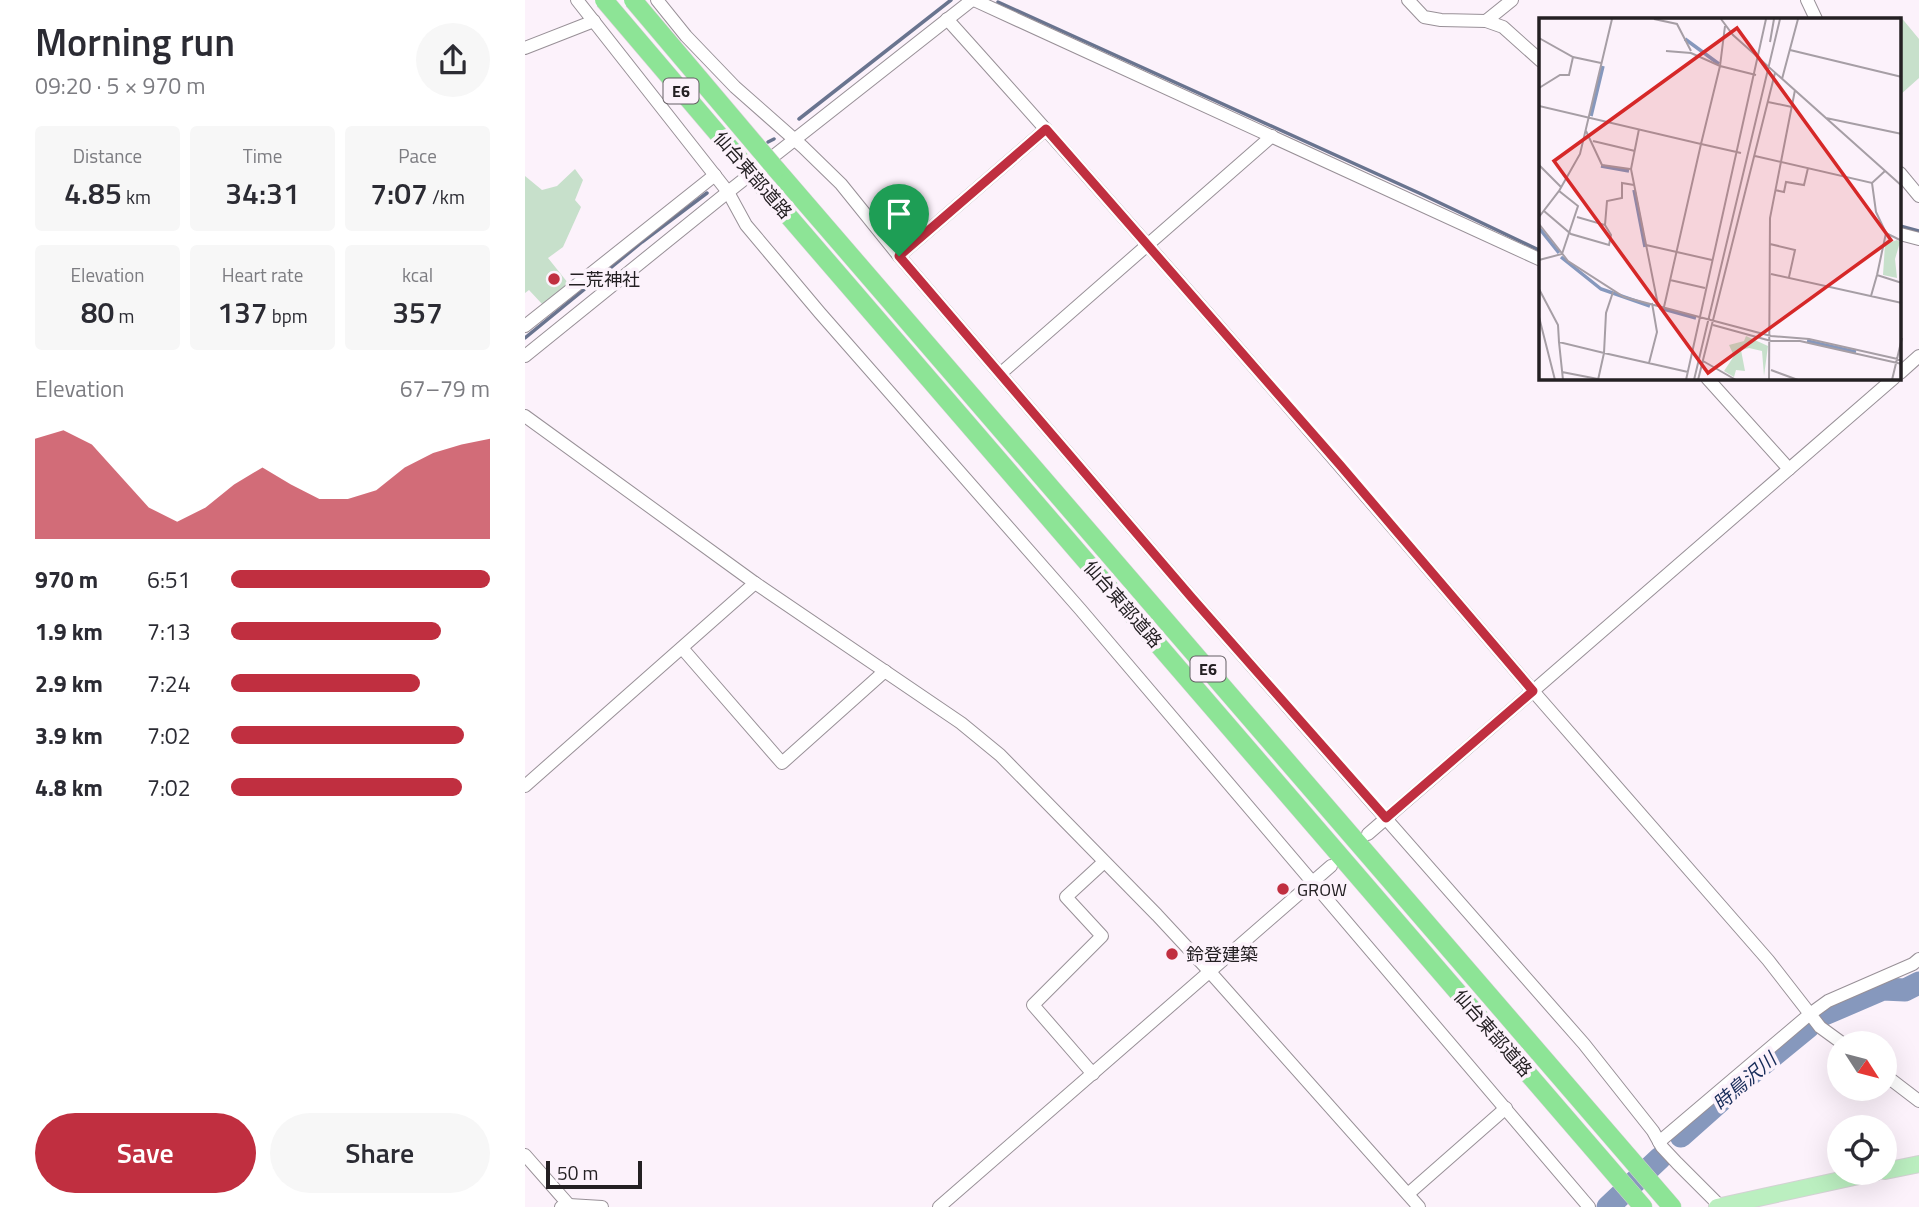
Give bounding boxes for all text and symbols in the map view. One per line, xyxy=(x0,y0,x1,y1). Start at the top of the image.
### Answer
text: Morning run xyxy=(35,13,235,71)
inset map xyxy=(1539,18,1902,380)
button: share xyxy=(416,23,490,97)
text: 09:20 · 5 × 970 m xyxy=(35,68,205,103)
road number: E6 xyxy=(663,78,699,104)
street label: 仙台東部道路 xyxy=(707,125,799,225)
text: Distance xyxy=(73,141,142,170)
text: Time xyxy=(243,141,282,170)
text: Pace xyxy=(398,141,437,170)
text: 4.85 xyxy=(64,170,122,216)
text: 34:31 xyxy=(225,170,300,216)
text: 7:07 xyxy=(370,170,428,216)
text: km xyxy=(122,182,151,211)
text: /km xyxy=(428,182,465,211)
pin xyxy=(869,184,929,256)
icon: arrive xyxy=(880,195,918,233)
text: Elevation xyxy=(71,260,144,289)
text: Heart rate xyxy=(222,260,303,289)
text: kcal xyxy=(402,260,433,289)
place label: 二荒神社 xyxy=(568,266,640,293)
marker: 二荒神社 xyxy=(546,271,562,287)
text: 80 xyxy=(81,289,114,335)
text: 137 xyxy=(217,289,268,335)
text: 357 xyxy=(392,289,443,335)
text: m xyxy=(114,301,134,330)
text: bpm xyxy=(268,301,308,330)
text: Elevation xyxy=(35,371,124,406)
text: 67–79 m xyxy=(400,371,490,406)
street label: 仙台東部道路 xyxy=(1077,554,1169,654)
text: 970 m xyxy=(35,562,98,597)
text: 6:51 xyxy=(147,562,191,597)
text: 1.9 km xyxy=(35,614,103,649)
text: 7:13 xyxy=(147,614,191,649)
road number: E6 xyxy=(1191,656,1225,682)
text: 2.9 km xyxy=(35,666,103,701)
text: 7:24 xyxy=(147,666,191,701)
text: 3.9 km xyxy=(35,718,103,753)
text: 7:02 xyxy=(147,718,191,753)
text: 4.8 km xyxy=(35,770,103,805)
text: 7:02 xyxy=(147,770,191,805)
place label: GROW xyxy=(1297,876,1347,903)
marker: GROW xyxy=(1275,881,1291,897)
place label: 鈴登建築 xyxy=(1186,941,1258,968)
marker: 鈴登建築 xyxy=(1164,946,1180,962)
street label: 仙台東部道路 xyxy=(1447,983,1539,1083)
north arrow xyxy=(1827,1031,1897,1101)
map controls xyxy=(1827,1031,1897,1185)
water label: 時鳥沢川 xyxy=(1706,1044,1784,1117)
button: Save xyxy=(35,1113,256,1193)
button: Share xyxy=(270,1113,490,1193)
button: locate xyxy=(1827,1115,1897,1185)
scale bar xyxy=(546,1158,642,1190)
text: 50 m xyxy=(557,1158,598,1187)

